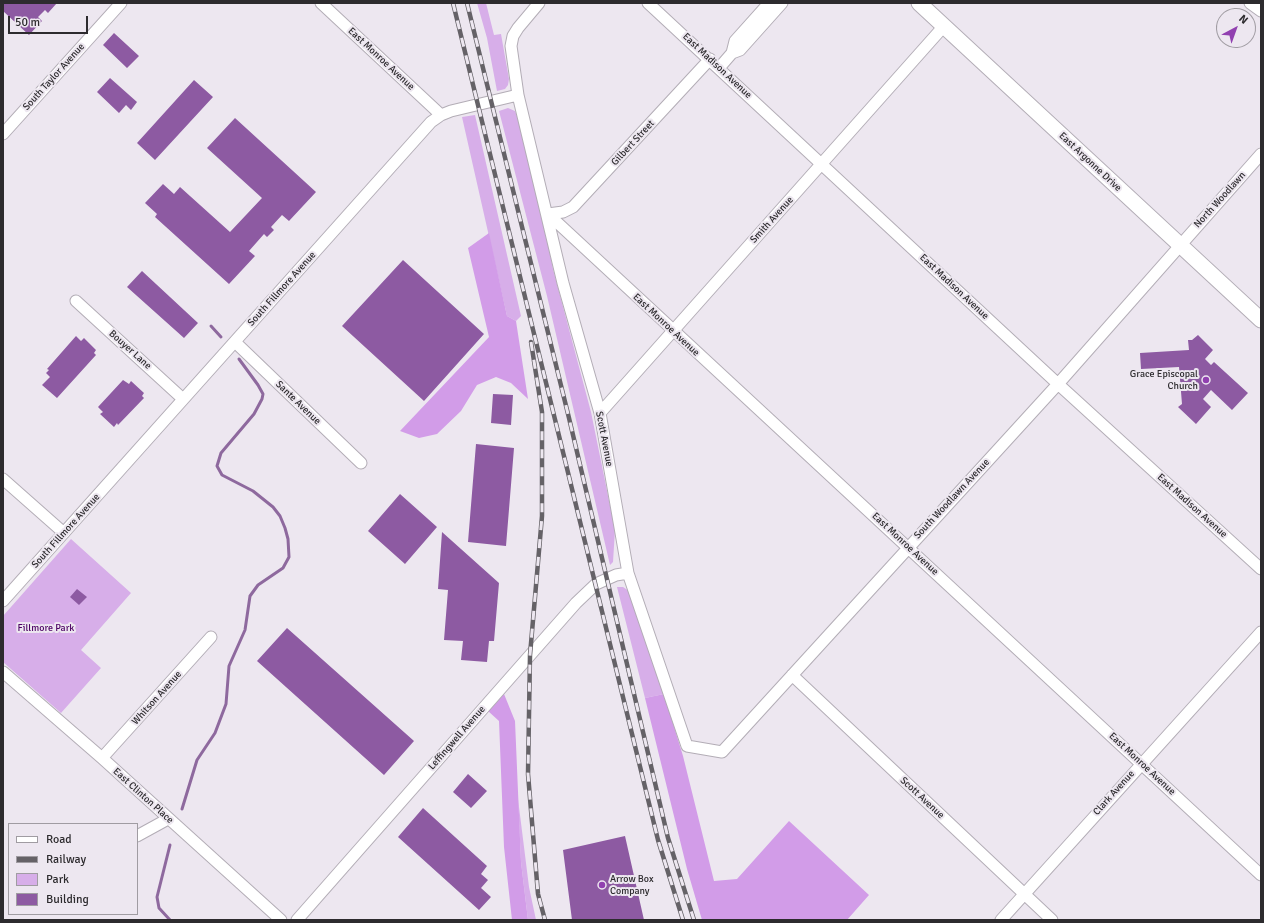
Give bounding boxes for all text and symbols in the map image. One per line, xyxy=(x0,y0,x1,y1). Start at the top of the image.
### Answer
scale bar xyxy=(10,8,90,34)
north arrow xyxy=(1216,8,1256,48)
text: N xyxy=(1236,12,1251,27)
text: 50 m xyxy=(15,15,40,30)
street label: East Monroe Avenue xyxy=(345,25,417,93)
street label: East Madison Avenue xyxy=(680,31,754,101)
street label: South Taylor Avenue xyxy=(21,41,87,113)
street label: Gilbert Street xyxy=(609,118,657,168)
street label: East Argonne Drive xyxy=(1056,130,1124,194)
street label: North Woodlawn xyxy=(1192,169,1248,231)
street label: Smith Avenue xyxy=(748,194,796,246)
street label: South Fillmore Avenue xyxy=(245,249,319,329)
street label: East Madison Avenue xyxy=(917,252,991,322)
street label: East Monroe Avenue xyxy=(630,291,702,359)
street label: Bouyer Lane xyxy=(106,328,154,372)
place label: Grace Episcopal Church xyxy=(1130,368,1198,392)
marker: Grace Episcopal Church xyxy=(1201,375,1211,385)
street label: Sante Avenue xyxy=(273,379,323,427)
street label: Scott Avenue xyxy=(593,410,615,468)
street label: South Woodlawn Avenue xyxy=(912,456,992,542)
street label: East Madison Avenue xyxy=(1154,471,1230,541)
street label: South Fillmore Avenue xyxy=(29,491,103,571)
street label: East Monroe Avenue xyxy=(869,510,941,578)
park label: Fillmore Park xyxy=(18,622,74,634)
street label: Whitson Avenue xyxy=(130,668,184,728)
street label: Leffingwell Avenue xyxy=(426,704,488,772)
street label: East Monroe Avenue xyxy=(1106,730,1178,798)
street label: East Clinton Place xyxy=(110,766,176,826)
street label: Clark Avenue xyxy=(1091,768,1137,818)
street label: Scott Avenue xyxy=(898,775,946,821)
legend xyxy=(8,823,138,915)
text: Road xyxy=(46,832,72,847)
text: Railway xyxy=(46,852,86,867)
text: Park xyxy=(46,872,69,887)
place label: Arrow Box Company xyxy=(610,873,653,896)
marker: Arrow Box Company xyxy=(597,880,607,890)
text: Building xyxy=(46,892,89,907)

